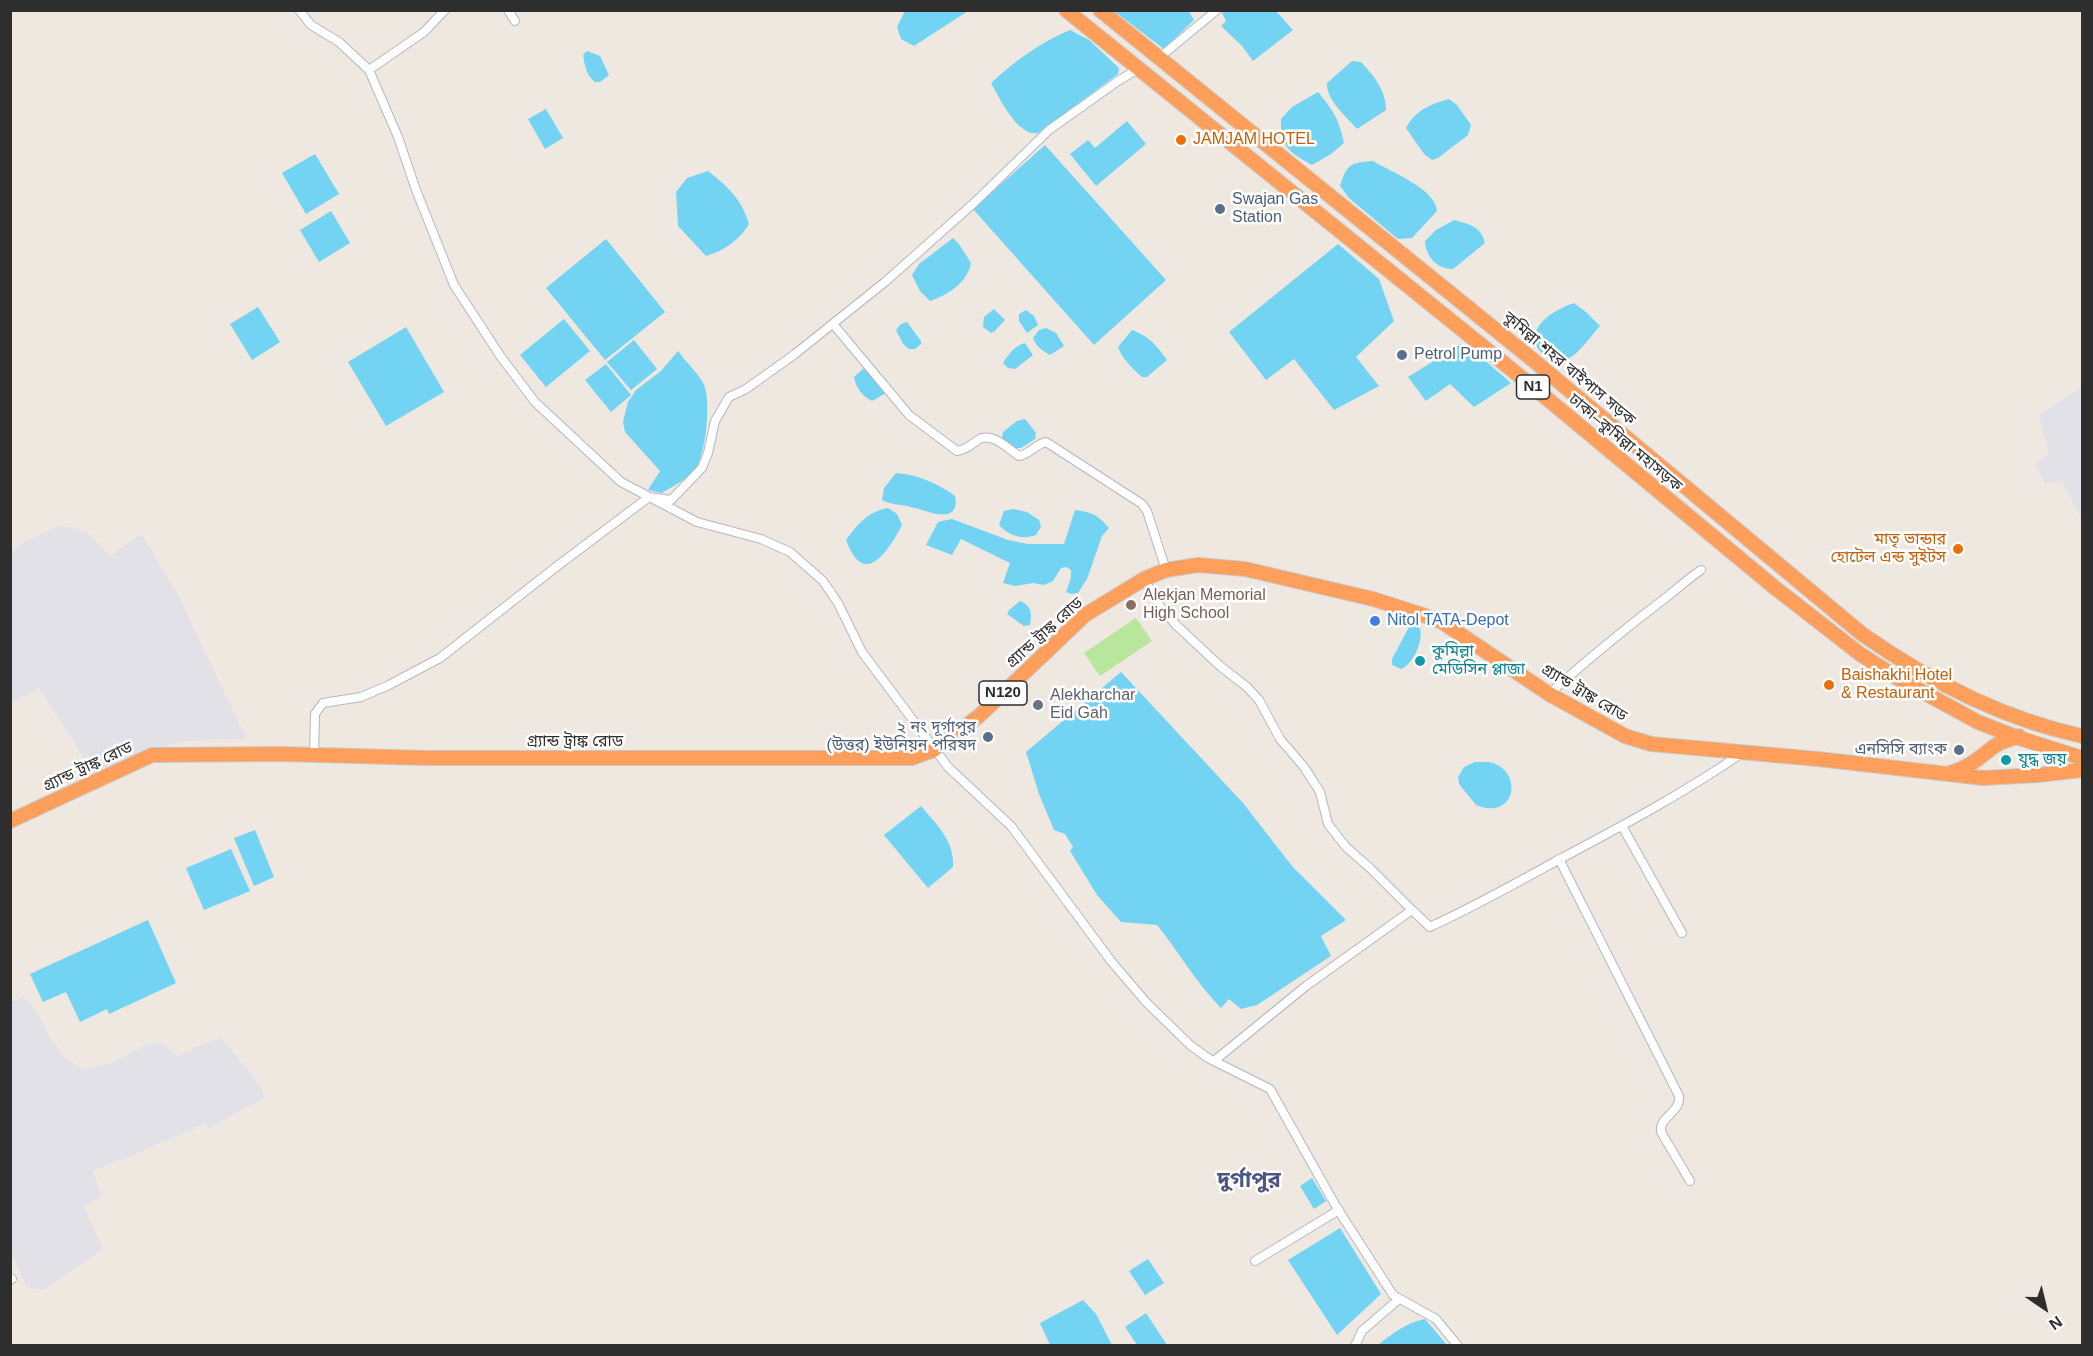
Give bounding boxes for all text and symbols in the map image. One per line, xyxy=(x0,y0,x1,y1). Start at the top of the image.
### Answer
place label: JAMJAM HOTEL xyxy=(1193,130,1315,150)
marker: JAMJAM HOTEL xyxy=(1174,133,1188,147)
place label: Swajan Gas Station xyxy=(1232,190,1318,228)
marker: Swajan Gas Station xyxy=(1213,202,1227,216)
street label: কুমিল্লা শহর বাইপাস সড়ক xyxy=(1499,308,1639,430)
place label: Petrol Pump xyxy=(1414,345,1502,365)
marker: Petrol Pump xyxy=(1395,348,1409,362)
road number: N1 xyxy=(1516,375,1550,399)
street label: ঢাকা–কুমিল্লা মহাসড়ক xyxy=(1564,390,1686,496)
place label: মাতৃ ভান্ডার হোটেল এন্ড সুইটস xyxy=(1831,530,1946,568)
marker: মাতৃ ভান্ডার হোটেল এন্ড সুইটস xyxy=(1951,542,1965,556)
place label: Alekjan Memorial High School xyxy=(1143,586,1266,624)
street label: গ্র্যান্ড ট্রাঙ্ক রোড xyxy=(1003,594,1087,672)
marker: Alekjan Memorial High School xyxy=(1124,598,1138,612)
place label: Nitol TATA-Depot xyxy=(1387,611,1509,631)
marker: Nitol TATA-Depot xyxy=(1368,614,1382,628)
place label: কুমিল্লা মেডিসিন প্লাজা xyxy=(1432,642,1525,680)
marker: কুমিল্লা মেডিসিন প্লাজা xyxy=(1413,654,1427,668)
street label: গ্র্যান্ড ট্রাঙ্ক রোড xyxy=(1538,660,1630,726)
place label: Baishakhi Hotel & Restaurant xyxy=(1841,666,1952,704)
marker: Baishakhi Hotel & Restaurant xyxy=(1822,678,1836,692)
road number: N120 xyxy=(979,681,1027,705)
place label: Alekharchar Eid Gah xyxy=(1050,686,1135,724)
marker: Alekharchar Eid Gah xyxy=(1031,698,1045,712)
place label: ২ নং দূর্গাপুর (উত্তর) ইউনিয়ন পরিষদ xyxy=(827,718,976,756)
marker: ২ নং দূর্গাপুর (উত্তর) ইউনিয়ন পরিষদ xyxy=(981,730,995,744)
street label: গ্র্যান্ড ট্রাঙ্ক রোড xyxy=(527,732,623,752)
street label: গ্র্যান্ড ট্রাঙ্ক রোড xyxy=(40,738,136,796)
place label: এনসিসি ব্যাংক xyxy=(1855,740,1947,760)
marker: এনসিসি ব্যাংক xyxy=(1952,743,1966,757)
place label: যুদ্ধ জয় xyxy=(2018,750,2067,770)
marker: যুদ্ধ জয় xyxy=(1999,753,2013,767)
district label: দুর্গাপুর xyxy=(1217,1168,1281,1194)
north arrow xyxy=(2015,1278,2075,1338)
text: N xyxy=(2046,1313,2065,1333)

